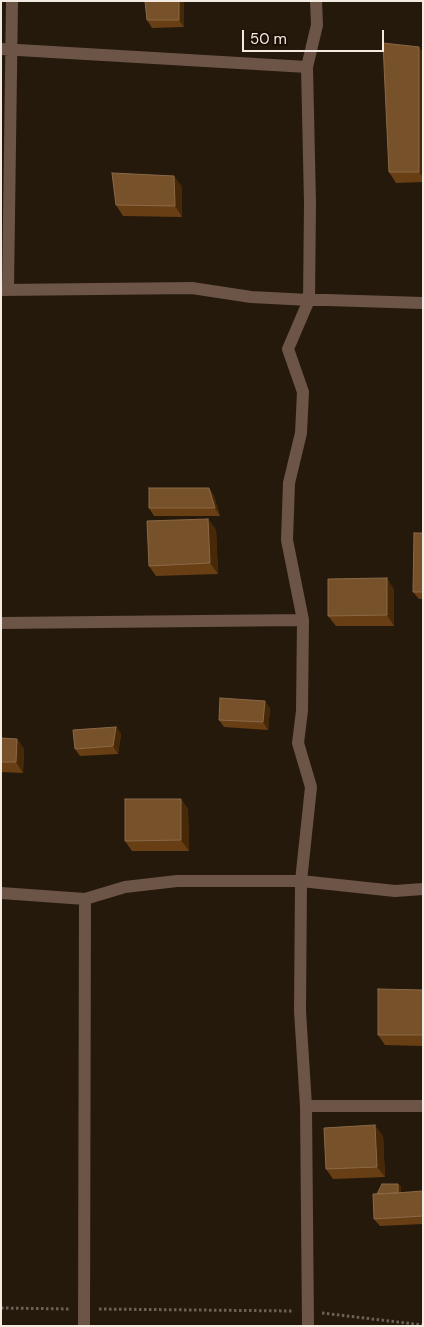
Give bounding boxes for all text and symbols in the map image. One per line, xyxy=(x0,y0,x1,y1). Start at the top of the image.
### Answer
scale bar xyxy=(244,20,386,52)
text: 50 m xyxy=(250,29,287,49)

